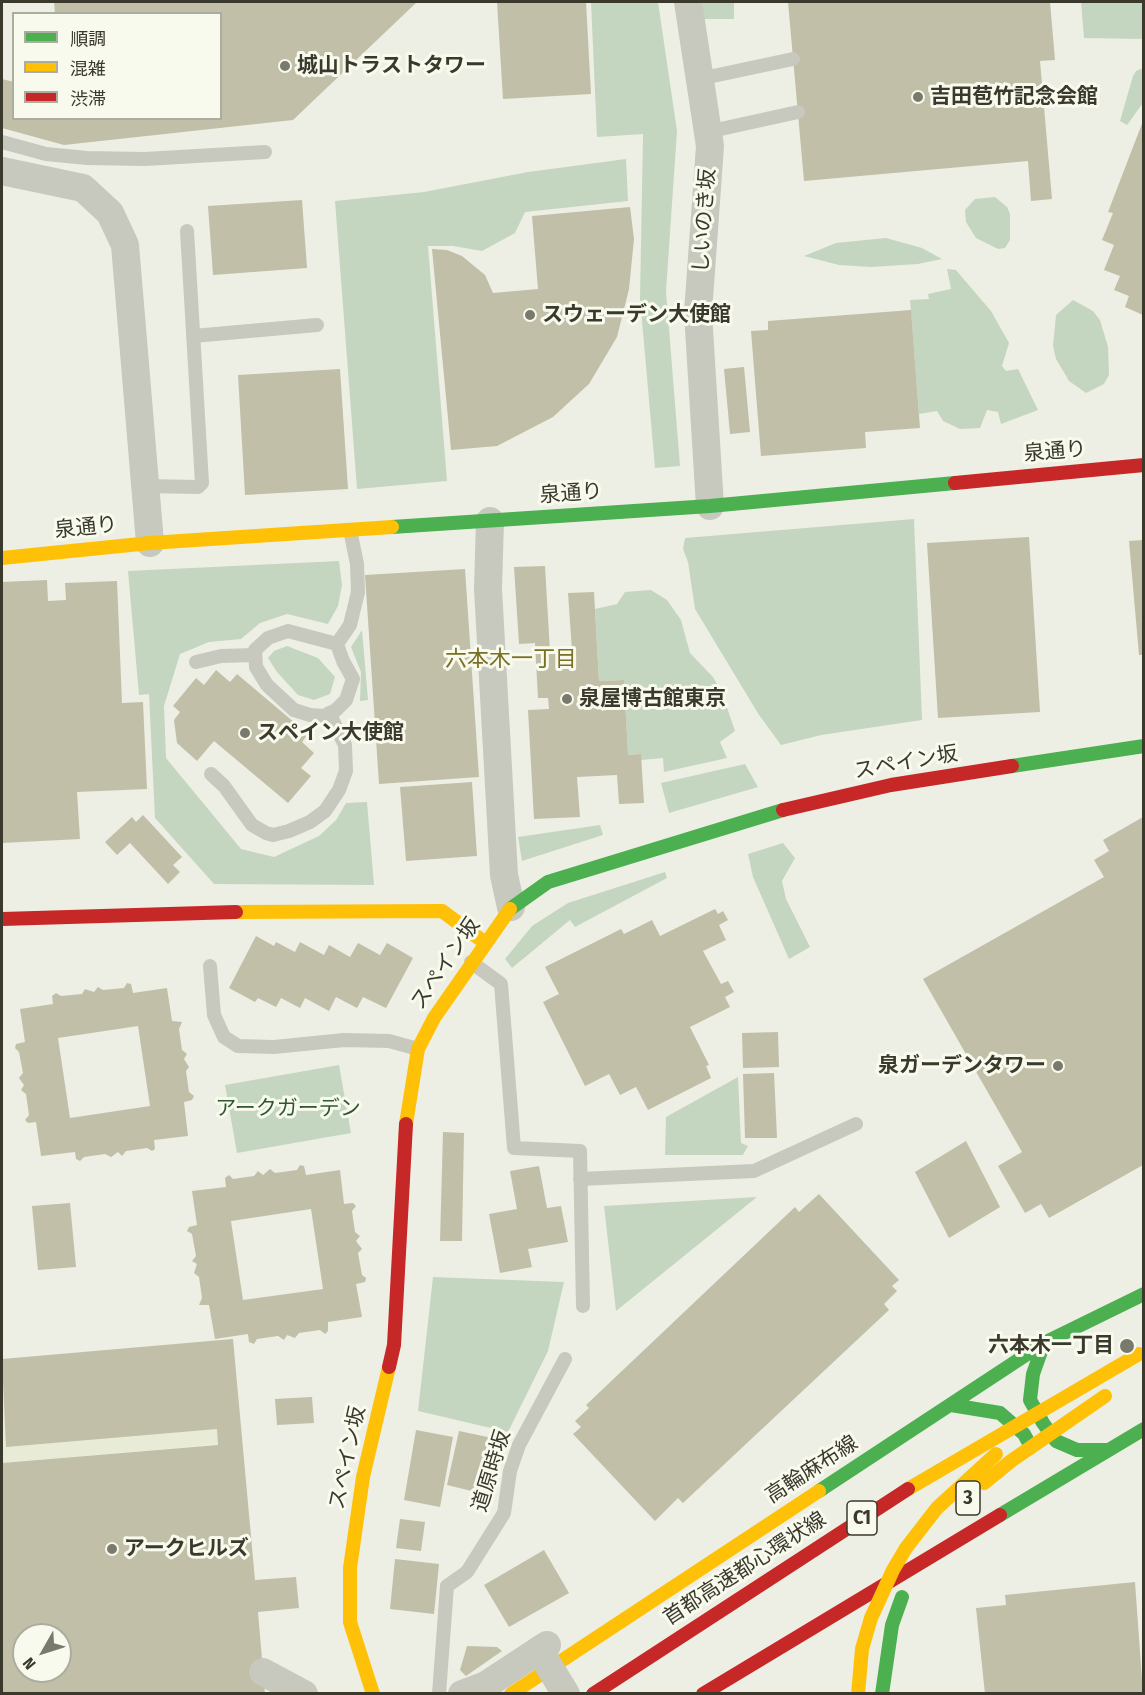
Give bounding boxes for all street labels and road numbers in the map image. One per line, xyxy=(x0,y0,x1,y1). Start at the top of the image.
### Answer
street label: しいのき坂 xyxy=(689,168,721,274)
street label: 泉通り xyxy=(1023,437,1087,467)
street label: 泉通り xyxy=(539,479,603,509)
street label: 泉通り xyxy=(53,512,119,544)
street label: スペイン坂 xyxy=(852,741,960,785)
street label: スペイン坂 xyxy=(406,913,486,1015)
street label: スペイン坂 xyxy=(325,1404,371,1512)
street label: 道原時坂 xyxy=(468,1427,516,1515)
street label: 高輪麻布線 xyxy=(761,1431,863,1509)
road number: 3 xyxy=(956,1481,980,1515)
road number: C1 xyxy=(847,1501,877,1535)
street label: 首都高速都心環状線 xyxy=(659,1507,831,1631)

